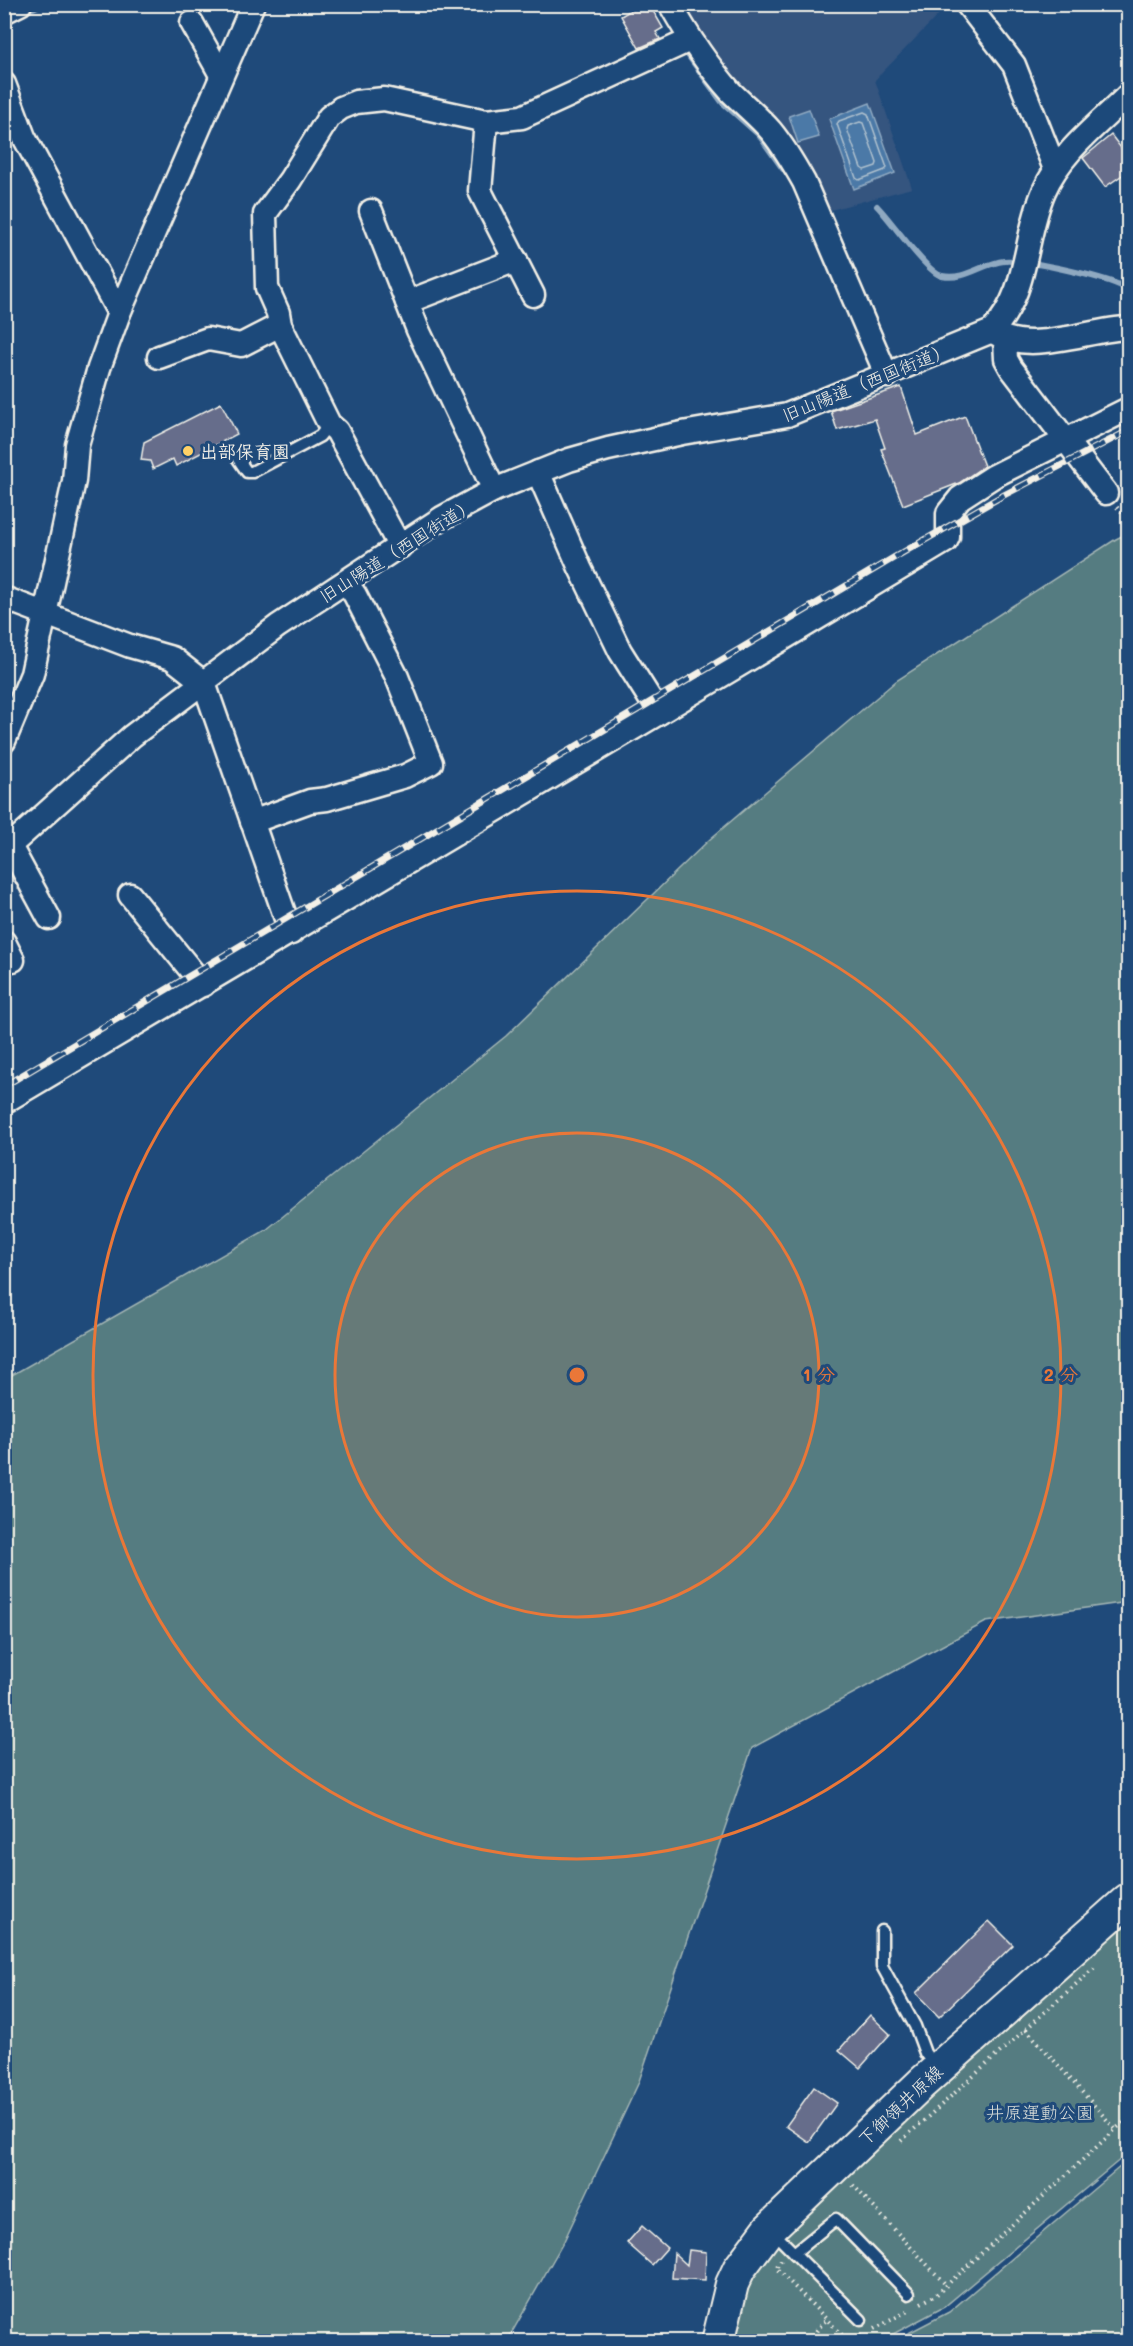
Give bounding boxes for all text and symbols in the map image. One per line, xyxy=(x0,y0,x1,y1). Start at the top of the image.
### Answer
street label: 旧山陽道（西国街道） xyxy=(778,337,954,427)
place label: 出部保育園 xyxy=(200,439,290,463)
marker: 出部保育園 xyxy=(181,444,195,458)
street label: 旧山陽道（西国街道） xyxy=(314,492,480,608)
text: 1 分 xyxy=(803,1362,835,1386)
text: 2 分 xyxy=(1044,1362,1078,1386)
centre of rings xyxy=(567,1365,587,1385)
street label: 下御領井原線 xyxy=(852,2059,948,2151)
park label: 井原運動公園 xyxy=(986,2100,1094,2124)

